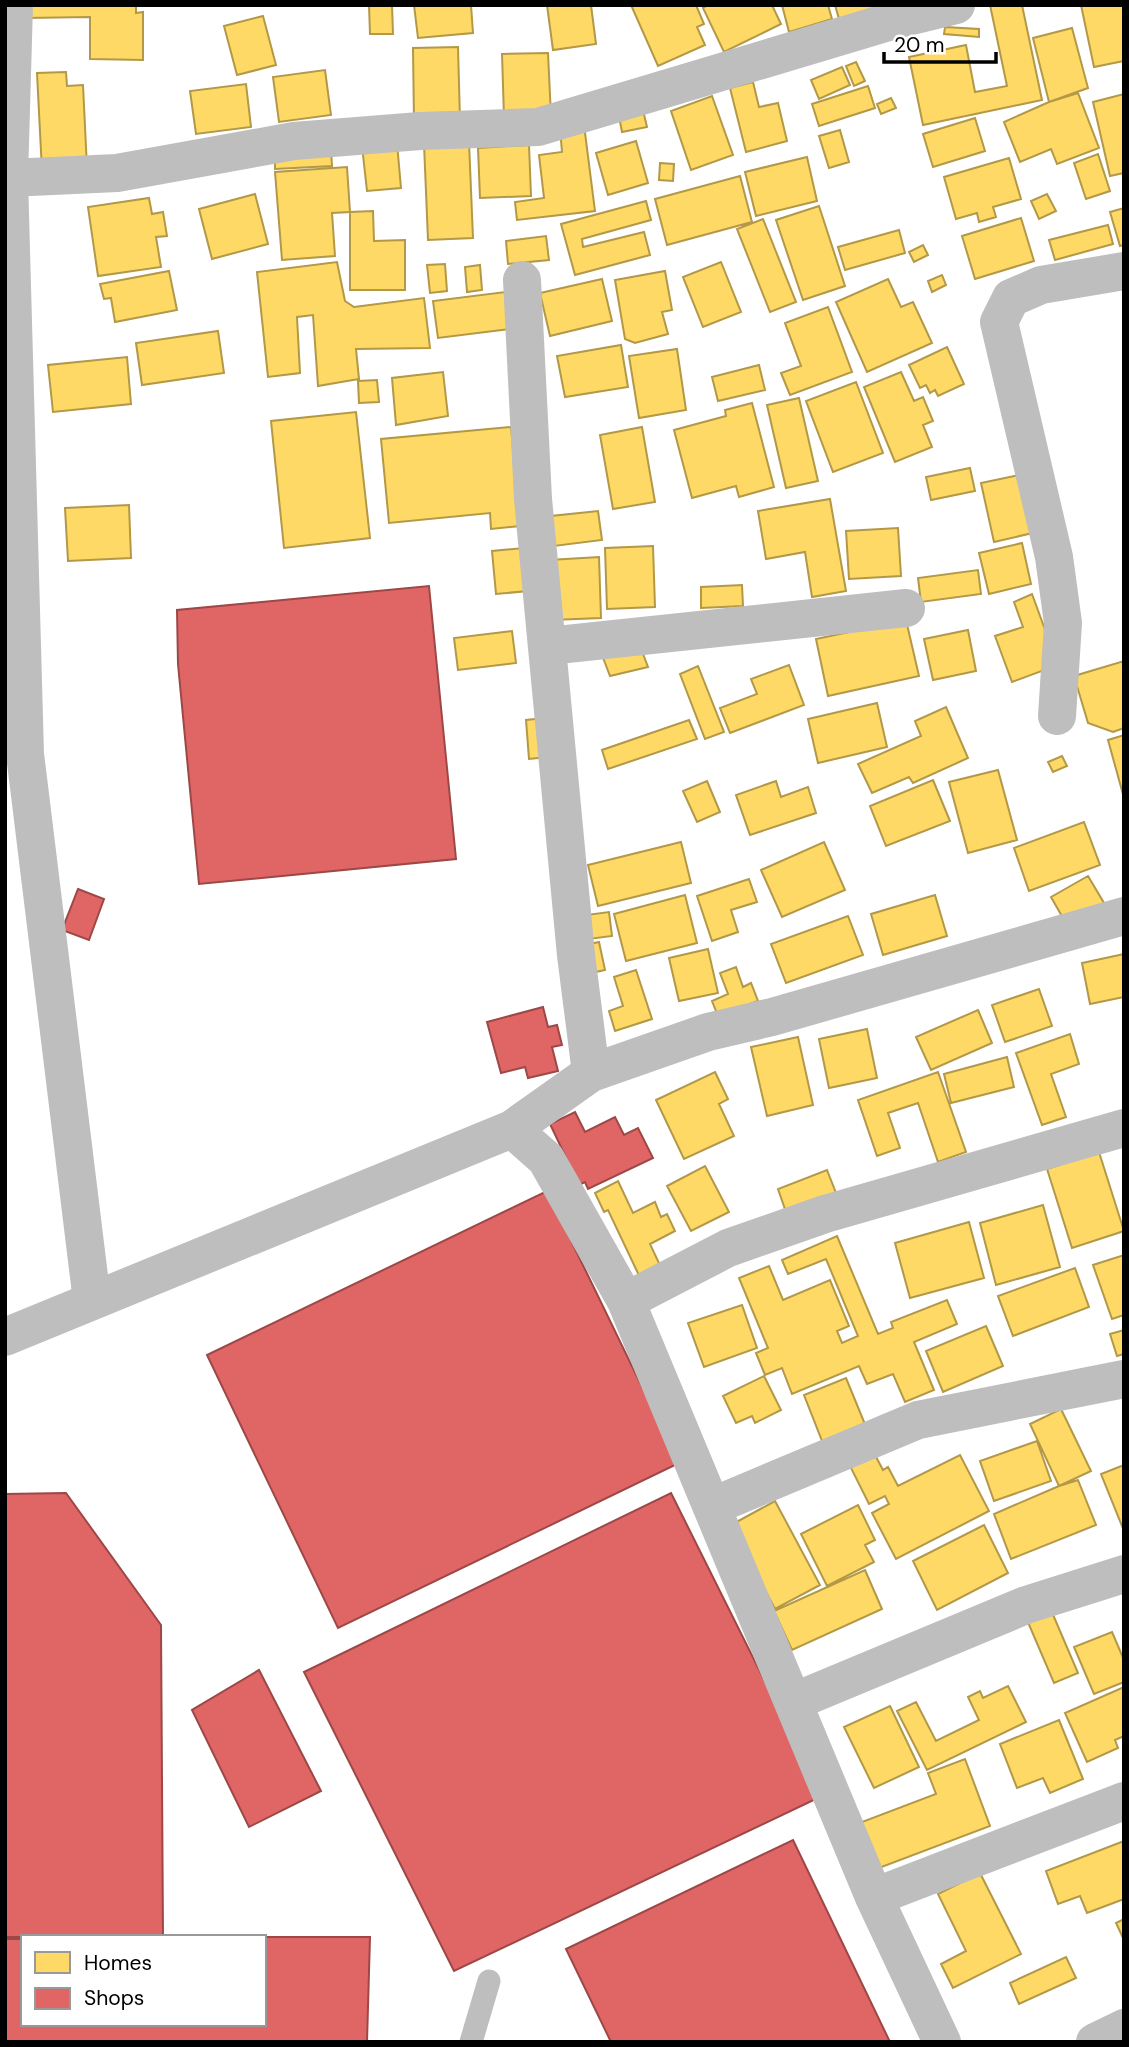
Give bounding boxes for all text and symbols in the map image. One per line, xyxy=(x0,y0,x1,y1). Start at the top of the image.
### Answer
scale bar xyxy=(884,21,996,65)
text: 20 m xyxy=(894,31,945,59)
legend xyxy=(21,1935,266,2026)
text: Homes xyxy=(84,1949,152,1977)
text: Shops xyxy=(84,1984,144,2012)

